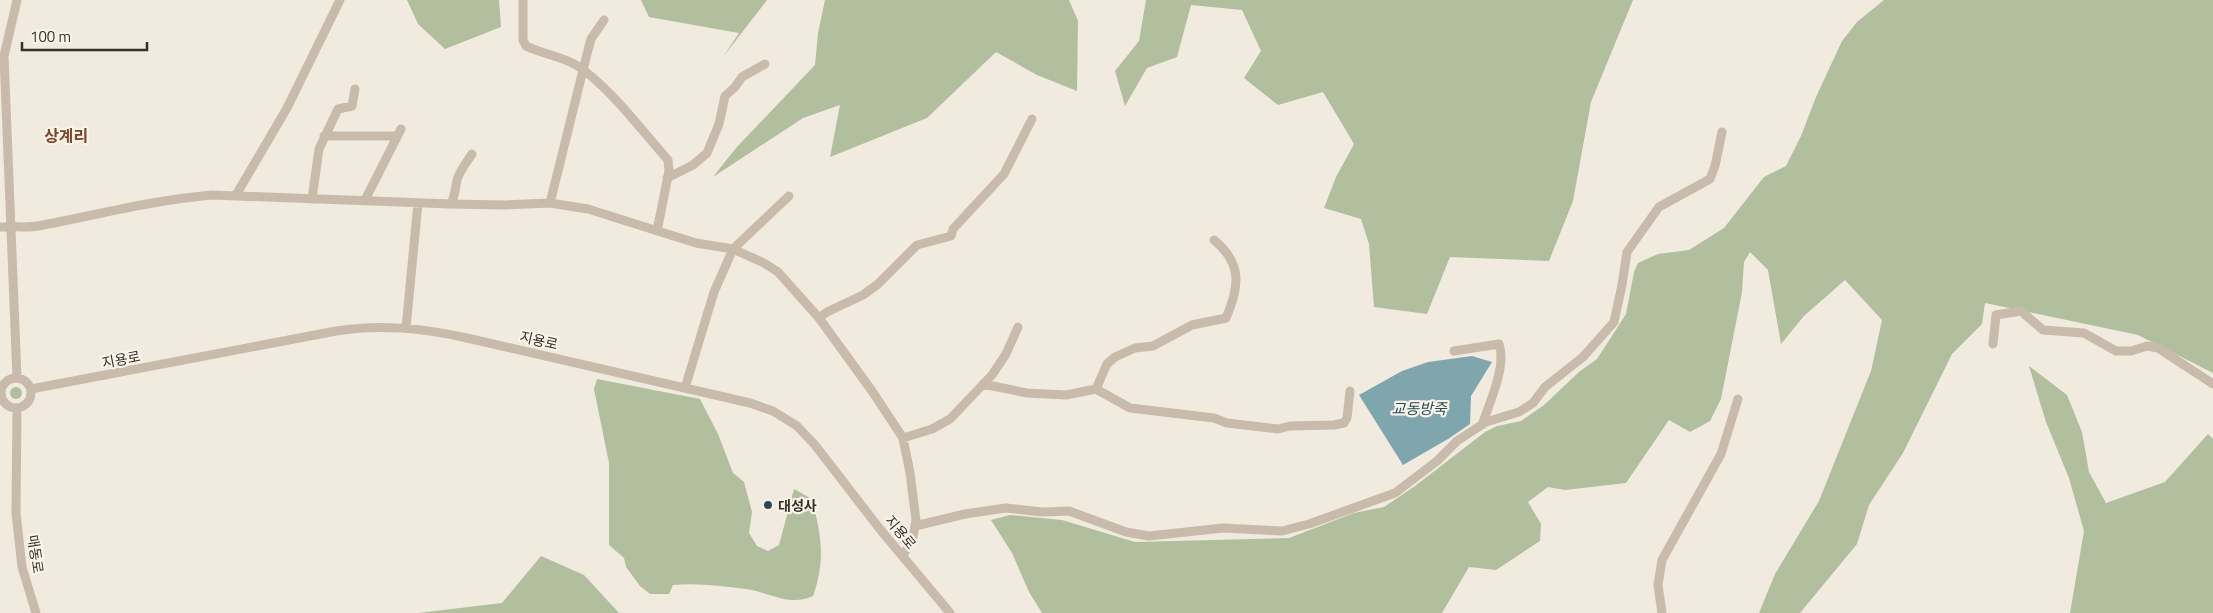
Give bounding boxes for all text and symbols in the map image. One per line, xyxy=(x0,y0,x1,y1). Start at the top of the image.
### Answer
scale bar xyxy=(22,20,148,52)
text: 100 m xyxy=(30,25,71,48)
district label: 상계리 xyxy=(44,124,88,148)
street label: 지용로 xyxy=(518,325,560,355)
street label: 지용로 xyxy=(100,345,142,373)
water label: 교동방죽 xyxy=(1391,397,1448,420)
place label: 대성사 xyxy=(778,495,817,516)
marker: 대성사 xyxy=(762,499,774,511)
street label: 지용로 xyxy=(881,510,922,554)
street label: 매동로 xyxy=(23,533,49,575)

